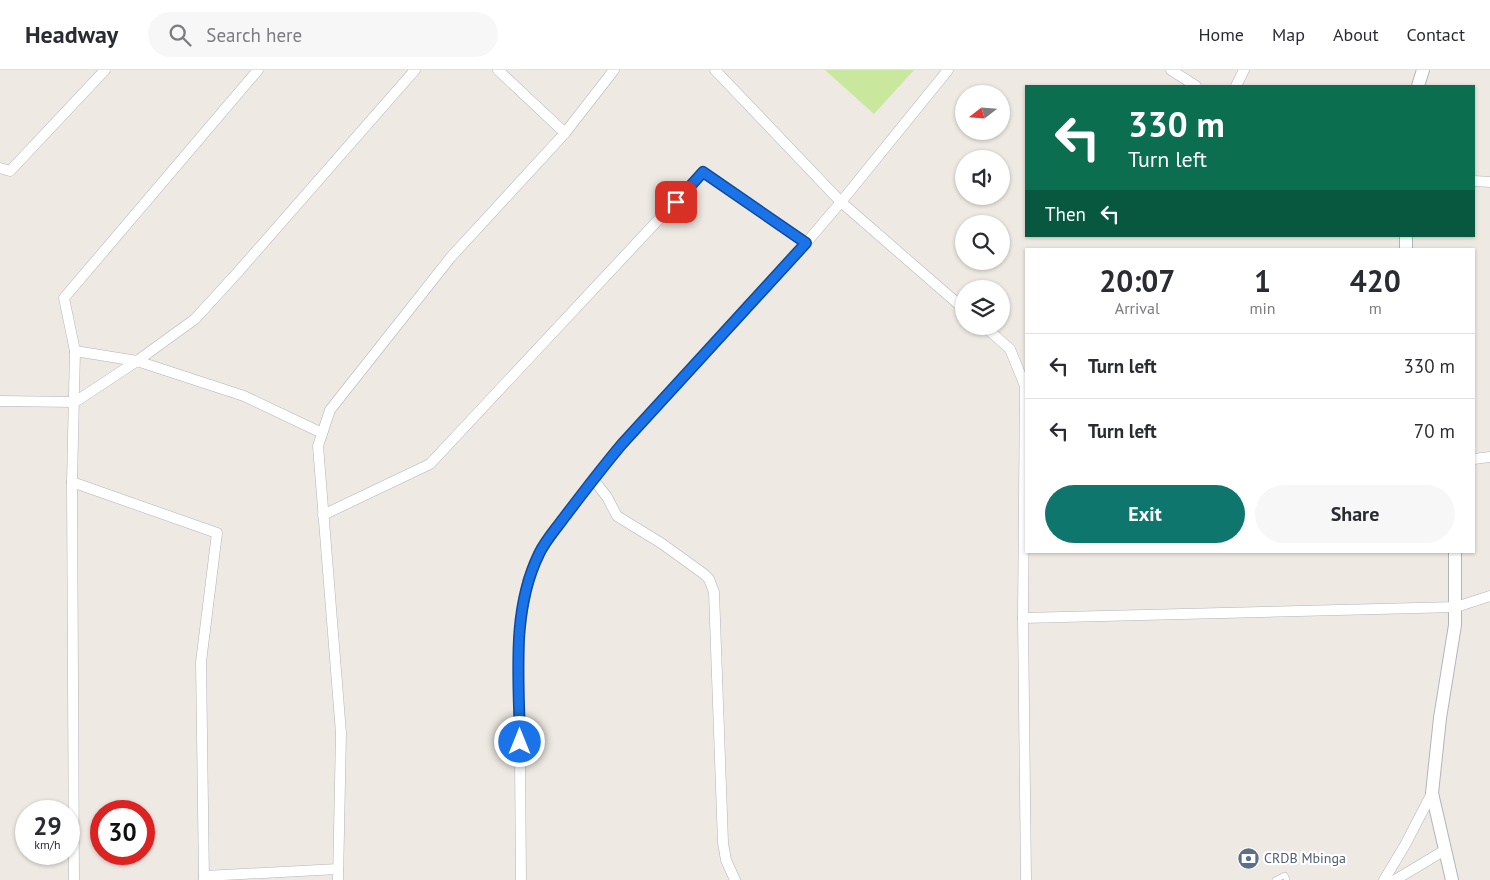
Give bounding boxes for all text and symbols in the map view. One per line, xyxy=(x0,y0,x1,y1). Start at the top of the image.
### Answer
search box xyxy=(148,12,498,57)
text: Headway xyxy=(25,19,118,50)
icon: search xyxy=(166,21,194,49)
text: Search here xyxy=(206,23,302,47)
text: Home xyxy=(1198,23,1244,46)
text: Map xyxy=(1272,23,1305,46)
text: About xyxy=(1333,23,1379,46)
text: Contact xyxy=(1407,23,1465,46)
north arrow xyxy=(955,85,1010,140)
map controls xyxy=(955,85,1010,335)
text: 330 m xyxy=(1128,101,1225,147)
icon: left xyxy=(1045,105,1110,170)
text: Turn left xyxy=(1128,145,1207,173)
button: sound xyxy=(955,150,1010,205)
pin xyxy=(655,181,697,223)
icon: arrive xyxy=(662,188,690,216)
icon: left xyxy=(1096,200,1124,228)
text: Then xyxy=(1045,202,1086,226)
button: search xyxy=(955,215,1010,270)
text: 20:07 xyxy=(1099,261,1175,300)
text: 1 xyxy=(1254,261,1271,300)
text: 420 xyxy=(1350,261,1401,300)
button: layers xyxy=(955,280,1010,335)
text: Arrival xyxy=(1115,298,1160,318)
text: min xyxy=(1250,298,1276,318)
text: m xyxy=(1369,298,1382,318)
icon: left xyxy=(1045,352,1073,380)
text: Turn left xyxy=(1088,354,1157,378)
text: 330 m xyxy=(1403,354,1455,378)
icon: left xyxy=(1045,417,1073,445)
text: Turn left xyxy=(1088,419,1157,443)
text: 70 m xyxy=(1414,419,1455,443)
button: Exit xyxy=(1045,485,1245,543)
button: Share xyxy=(1255,485,1455,543)
position arrow xyxy=(493,715,545,767)
speed limit sign: 30 xyxy=(90,800,155,865)
text: 29 xyxy=(33,810,62,842)
text: km/h xyxy=(34,837,61,852)
bank icon: CRDB Mbinga xyxy=(1236,846,1260,870)
place label: CRDB Mbinga xyxy=(1264,849,1346,867)

